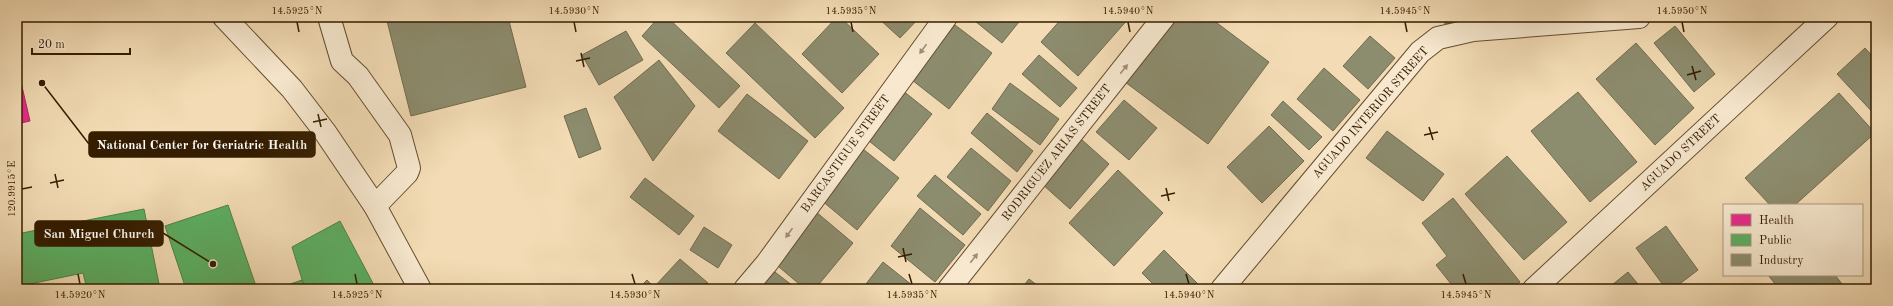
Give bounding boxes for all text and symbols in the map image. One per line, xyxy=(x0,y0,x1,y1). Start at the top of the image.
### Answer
text: 14.5925°N xyxy=(271,6,323,16)
text: 14.5930°N xyxy=(548,6,600,16)
text: 14.5935°N xyxy=(825,6,877,16)
text: 14.5940°N xyxy=(1102,6,1154,16)
text: 14.5945°N xyxy=(1379,6,1431,16)
text: 14.5950°N xyxy=(1656,6,1708,16)
scale bar xyxy=(32,30,130,56)
text: 20 m xyxy=(38,39,65,51)
one-way arrow xyxy=(919,43,927,54)
street label: AGUADO INTERIOR STREET xyxy=(1311,45,1431,181)
one-way arrow xyxy=(1119,63,1128,74)
street label: RODRIGUEZ ARIAS STREET xyxy=(1000,83,1114,223)
street label: BARCASTIGUE STREET xyxy=(799,93,893,215)
street label: AGUADO STREET xyxy=(1638,113,1724,193)
callout: National Center for Geriatric Health xyxy=(89,132,315,157)
text: National Center for Geriatric Health xyxy=(97,139,307,152)
text: 120.9915°E xyxy=(7,161,17,217)
legend xyxy=(1723,204,1863,276)
text: Health xyxy=(1759,215,1794,227)
callout: San Miguel Church xyxy=(35,221,163,246)
one-way arrow xyxy=(785,227,793,238)
text: San Miguel Church xyxy=(43,228,155,241)
text: Public xyxy=(1759,235,1791,247)
one-way arrow xyxy=(969,253,978,264)
text: Industry xyxy=(1759,255,1804,267)
text: 14.5920°N xyxy=(54,290,106,300)
text: 14.5925°N xyxy=(331,290,383,300)
text: 14.5930°N xyxy=(609,290,661,300)
text: 14.5935°N xyxy=(886,290,938,300)
text: 14.5940°N xyxy=(1163,290,1215,300)
text: 14.5945°N xyxy=(1440,290,1492,300)

